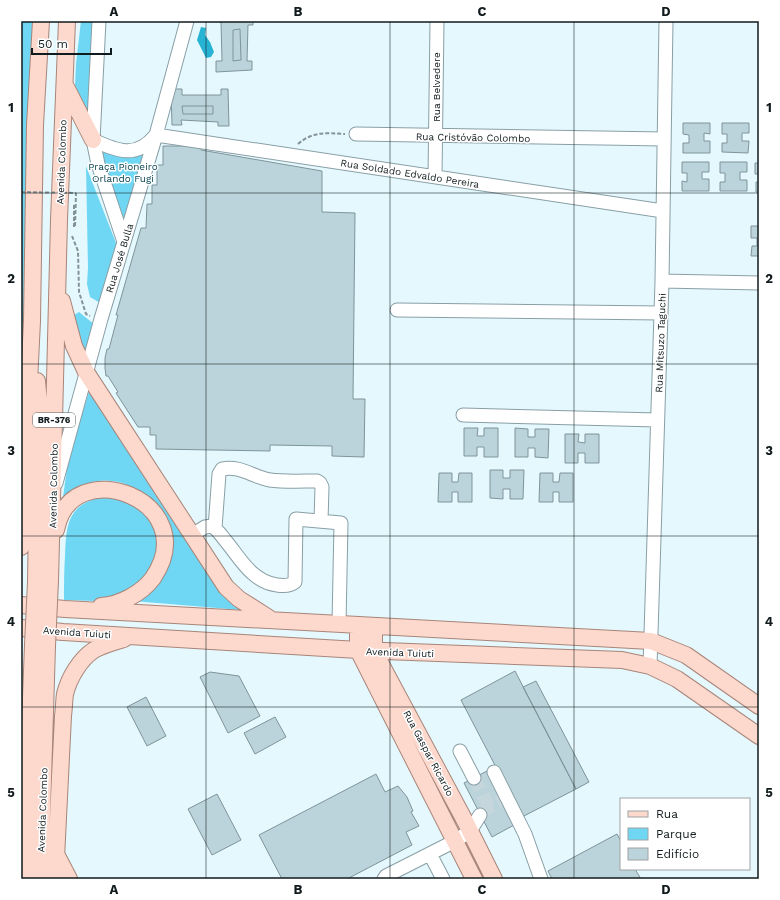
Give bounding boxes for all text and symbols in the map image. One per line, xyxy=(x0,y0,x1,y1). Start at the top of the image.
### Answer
text: A xyxy=(110,4,119,19)
text: B xyxy=(294,4,303,19)
text: C xyxy=(478,4,487,19)
text: D xyxy=(661,4,671,19)
scale bar xyxy=(32,30,111,56)
text: 50 m xyxy=(38,37,68,51)
street label: Rua Belvedere xyxy=(431,52,442,122)
text: 1 xyxy=(8,100,14,115)
text: 1 xyxy=(766,100,772,115)
street label: Avenida Colombo xyxy=(55,119,68,205)
street label: Rua Cristóvão Colombo xyxy=(416,131,530,144)
street label: Rua Soldado Edvaldo Pereira xyxy=(340,157,480,190)
park label: Praça Pioneiro Orlando Fugi xyxy=(88,161,158,184)
street label: Rua José Bulla xyxy=(104,222,135,294)
text: 2 xyxy=(7,271,15,286)
text: 2 xyxy=(765,271,773,286)
street label: Rua Mitsuzo Taguchi xyxy=(653,293,668,393)
road number: BR-376 xyxy=(33,413,75,427)
text: 3 xyxy=(7,443,15,458)
street label: Avenida Colombo xyxy=(47,443,60,529)
text: 3 xyxy=(765,443,773,458)
text: 4 xyxy=(7,614,16,629)
text: 4 xyxy=(765,614,774,629)
street label: Avenida Tuiuti xyxy=(43,625,111,640)
street label: Avenida Tuiuti xyxy=(366,646,434,659)
street label: Rua Gaspar Ricardo xyxy=(401,708,456,798)
street label: Avenida Colombo xyxy=(36,767,49,853)
text: 5 xyxy=(7,785,15,800)
text: 5 xyxy=(765,785,773,800)
legend xyxy=(620,798,750,870)
text: Rua xyxy=(656,807,678,821)
text: Parque xyxy=(656,827,697,841)
text: Edifício xyxy=(656,847,699,861)
text: A xyxy=(110,882,119,897)
text: B xyxy=(294,882,303,897)
text: C xyxy=(478,882,487,897)
text: D xyxy=(661,882,671,897)

